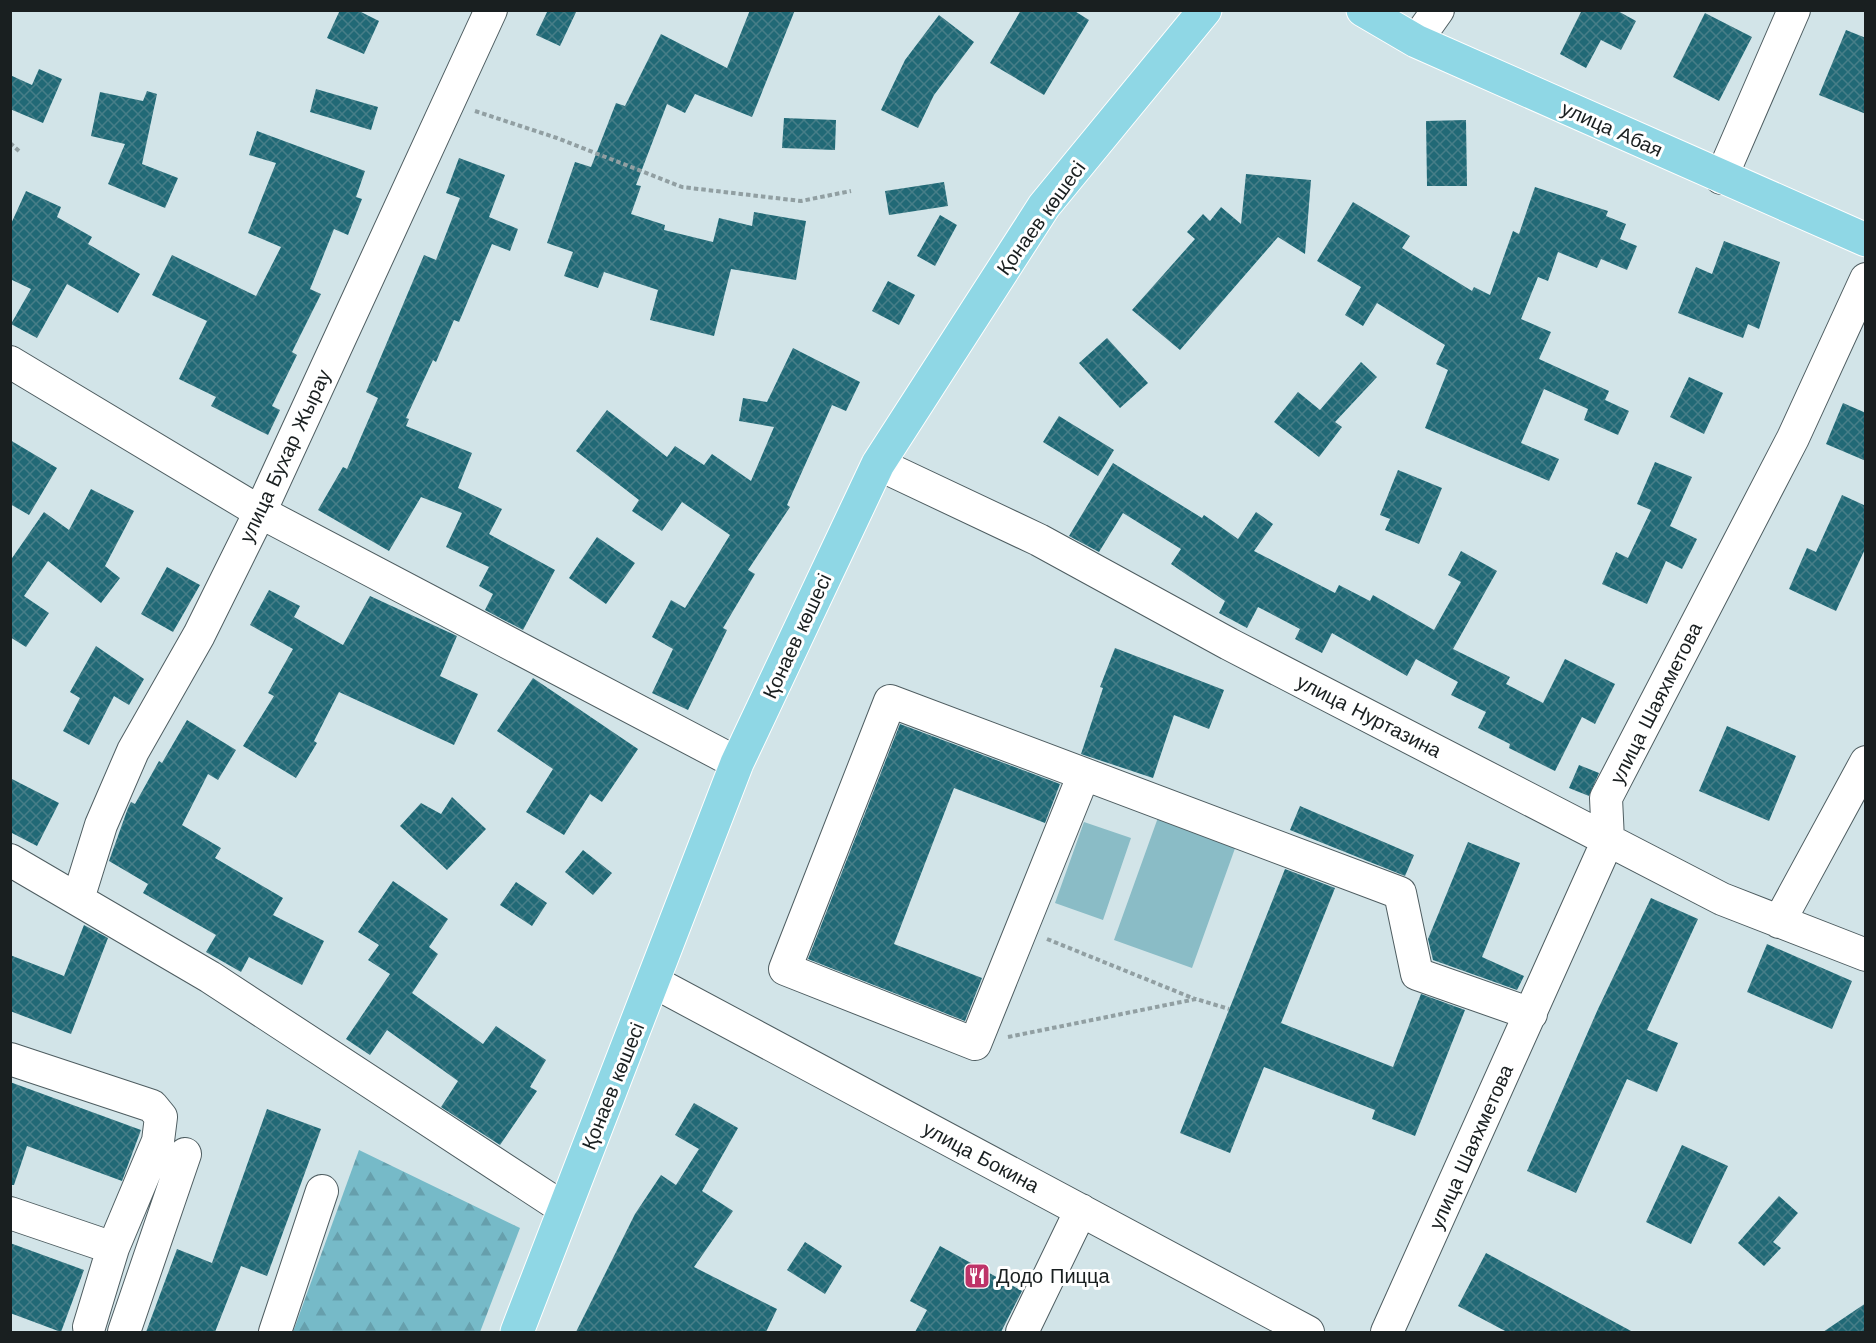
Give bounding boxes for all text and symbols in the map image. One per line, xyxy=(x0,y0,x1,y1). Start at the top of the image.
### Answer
street label: улица Абая xyxy=(1558,96,1666,162)
street label: Қонаев көшесі xyxy=(992,156,1090,280)
street label: улица Бухар Жырау xyxy=(234,366,336,546)
street label: Қонаев көшесі xyxy=(758,570,836,702)
street label: улица Шаяхметова xyxy=(1605,618,1707,788)
street label: улица Нуртазина xyxy=(1293,669,1446,763)
street label: Қонаев көшесі xyxy=(577,1019,649,1153)
street label: улица Шаяхметова xyxy=(1424,1060,1518,1233)
street label: улица Бокина xyxy=(919,1116,1044,1198)
restaurant icon: Додо Пицца xyxy=(962,1261,992,1291)
place label: Додо Пицца xyxy=(996,1264,1111,1288)

